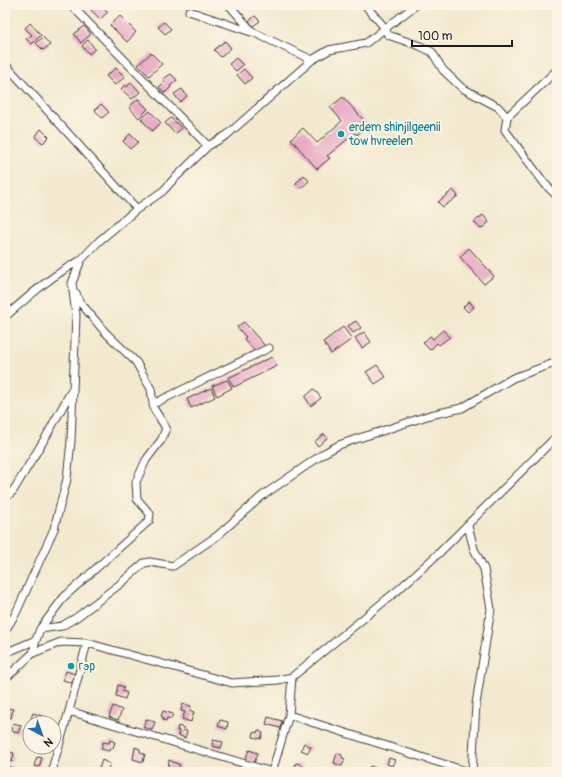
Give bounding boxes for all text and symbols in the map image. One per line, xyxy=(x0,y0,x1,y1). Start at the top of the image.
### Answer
scale bar xyxy=(412,22,512,48)
text: 100 m xyxy=(418,29,453,44)
place label: erdem shinjilgeenii tow hvreelen xyxy=(348,120,440,149)
marker: erdem shinjilgeenii tow hvreelen xyxy=(336,129,346,139)
place label: гэр xyxy=(79,659,96,674)
marker: гэр xyxy=(66,661,76,671)
north arrow xyxy=(22,715,62,755)
text: N xyxy=(41,735,55,750)

